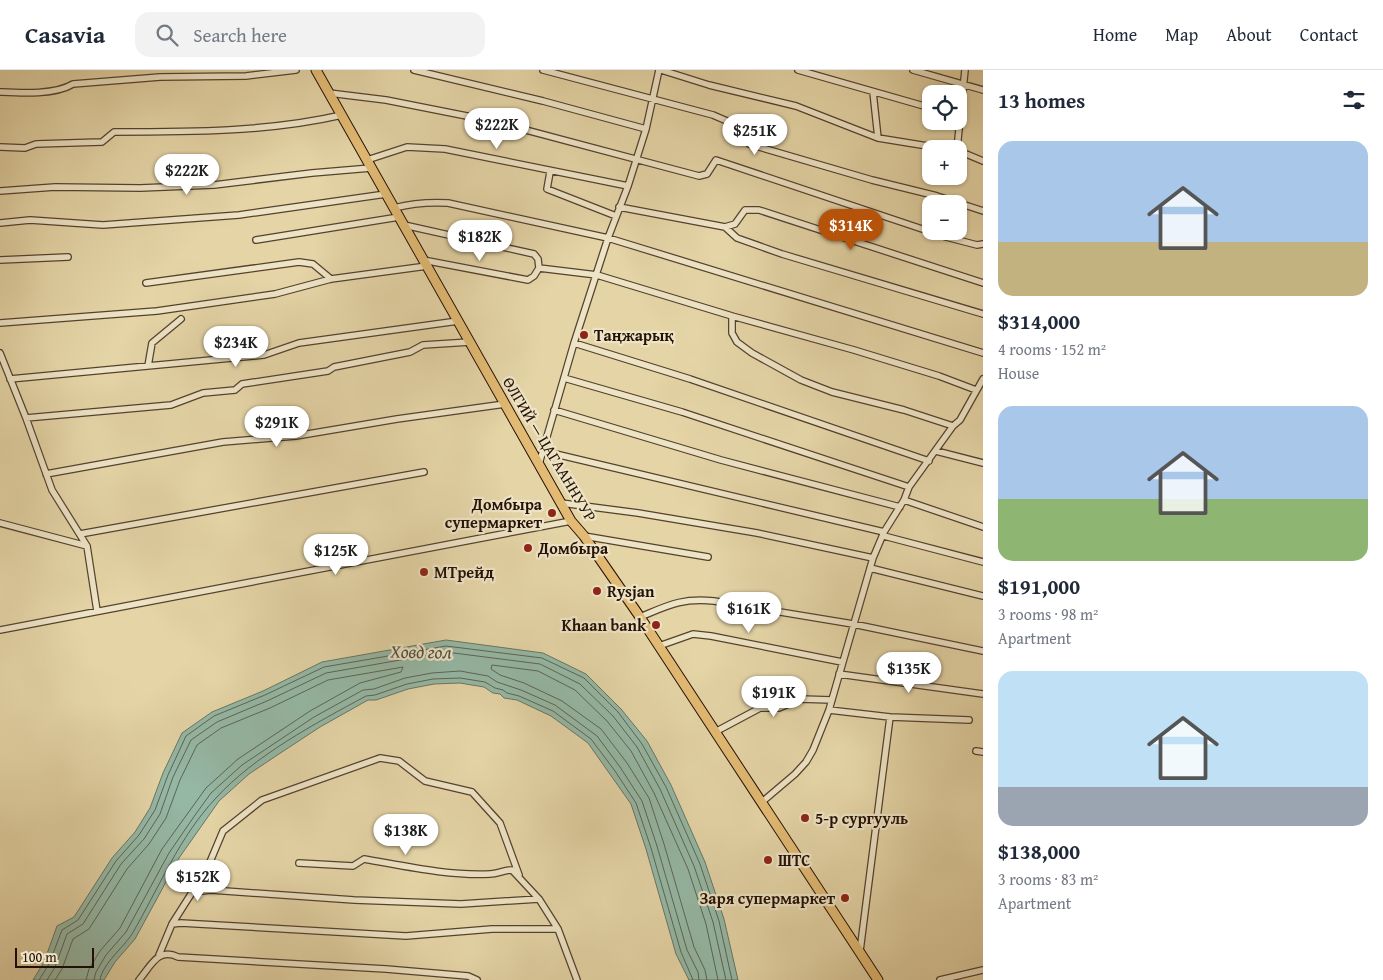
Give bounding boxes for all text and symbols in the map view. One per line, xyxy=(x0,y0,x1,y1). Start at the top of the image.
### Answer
search box xyxy=(135,12,485,57)
text: Casavia xyxy=(25,17,105,52)
icon: search xyxy=(153,21,181,49)
text: Search here xyxy=(193,21,287,49)
text: Home xyxy=(1093,21,1137,48)
text: Map xyxy=(1165,21,1198,48)
text: About xyxy=(1226,21,1272,48)
text: Contact xyxy=(1300,21,1358,48)
map controls xyxy=(922,85,967,240)
button: locate xyxy=(922,85,967,130)
text: 13 homes xyxy=(998,85,1085,116)
icon: filters xyxy=(1340,86,1368,114)
pin: $222K xyxy=(462,108,532,150)
text: $222K xyxy=(475,112,519,136)
pin: $251K xyxy=(720,114,790,156)
text: $251K xyxy=(733,118,777,142)
button: + xyxy=(922,140,967,185)
pin: $222K xyxy=(152,154,222,196)
text: $222K xyxy=(165,158,209,182)
icon: home xyxy=(1138,173,1228,263)
button: − xyxy=(922,195,967,240)
pin: $314K xyxy=(816,208,886,251)
text: $314K xyxy=(829,213,873,237)
pin: $182K xyxy=(445,220,515,262)
text: $182K xyxy=(458,224,502,248)
text: $314,000 xyxy=(998,306,1080,337)
place label: Таңжарық xyxy=(594,323,674,347)
pin: $234K xyxy=(201,326,271,368)
marker: Таңжарық xyxy=(578,329,590,341)
text: $234K xyxy=(214,330,258,354)
text: 4 rooms · 152 m² xyxy=(998,337,1106,361)
text: House xyxy=(998,361,1039,385)
street label: ӨЛГИЙ — ЦАГААННУУР xyxy=(497,372,603,526)
pin: $291K xyxy=(242,406,312,448)
text: $291K xyxy=(255,410,299,434)
icon: home xyxy=(1138,438,1228,528)
place label: Домбыра супермаркет xyxy=(445,492,543,534)
marker: Домбыра супермаркет xyxy=(546,507,558,519)
pin: $125K xyxy=(301,534,371,576)
place label: Домбыра xyxy=(537,536,609,560)
text: $125K xyxy=(314,538,358,562)
marker: Домбыра xyxy=(522,542,534,554)
place label: MTрейд xyxy=(434,560,494,584)
marker: MTрейд xyxy=(418,566,430,578)
text: $191,000 xyxy=(998,571,1080,602)
place label: Rysjan xyxy=(607,579,655,603)
marker: Rysjan xyxy=(591,585,603,597)
pin: $161K xyxy=(714,592,784,634)
text: $161K xyxy=(727,596,771,620)
text: 3 rooms · 98 m² xyxy=(998,602,1098,626)
place label: Khaan bank xyxy=(562,613,647,637)
marker: Khaan bank xyxy=(650,619,662,631)
text: Apartment xyxy=(998,626,1071,650)
water label: Ховд гол xyxy=(389,637,452,666)
pin: $135K xyxy=(874,652,944,694)
text: $135K xyxy=(887,656,931,680)
pin: $191K xyxy=(739,676,809,718)
text: $191K xyxy=(752,680,796,704)
icon: home xyxy=(1138,703,1228,793)
place label: 5-р сургууль xyxy=(815,806,908,830)
marker: 5-р сургууль xyxy=(799,812,811,824)
pin: $138K xyxy=(371,814,441,856)
text: $138K xyxy=(384,818,428,842)
text: $138,000 xyxy=(998,836,1080,867)
place label: ШТС xyxy=(778,848,810,872)
marker: ШТС xyxy=(762,854,774,866)
pin: $152K xyxy=(163,860,233,902)
text: $152K xyxy=(176,864,220,888)
text: 3 rooms · 83 m² xyxy=(998,867,1098,891)
place label: Заря супермаркет xyxy=(699,886,835,910)
text: Apartment xyxy=(998,891,1071,915)
marker: Заря супермаркет xyxy=(839,892,851,904)
scale bar xyxy=(15,945,94,968)
text: 100 m xyxy=(22,947,57,967)

